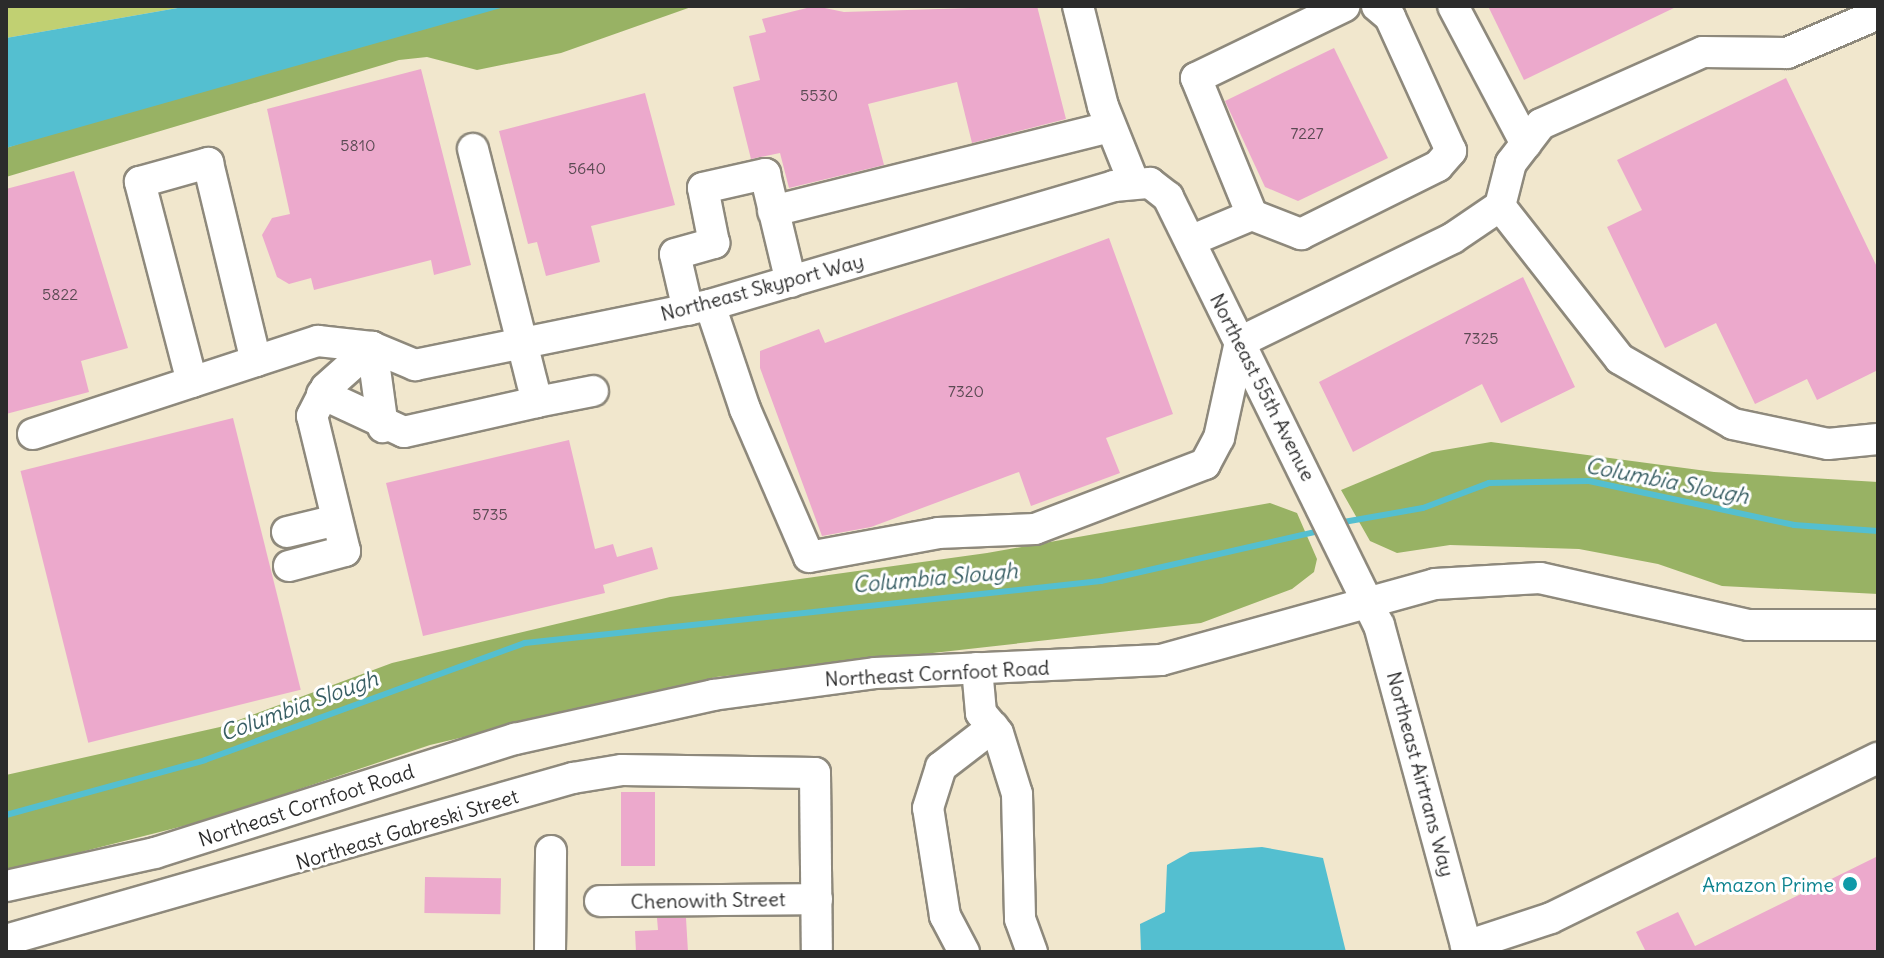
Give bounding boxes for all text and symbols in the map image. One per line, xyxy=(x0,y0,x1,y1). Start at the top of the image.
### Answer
house number: 5530 xyxy=(800,85,838,105)
house number: 7227 xyxy=(1290,123,1324,143)
house number: 5810 xyxy=(340,135,376,155)
house number: 5640 xyxy=(568,158,606,178)
street label: Northeast Skyport Way xyxy=(658,248,866,326)
house number: 5822 xyxy=(42,284,78,304)
street label: Northeast 55th Avenue xyxy=(1205,289,1321,485)
house number: 7325 xyxy=(1464,328,1498,348)
house number: 7320 xyxy=(948,381,984,401)
water label: Columbia Slough xyxy=(1583,452,1751,510)
house number: 5735 xyxy=(472,504,508,524)
water label: Columbia Slough xyxy=(851,558,1019,598)
street label: Northeast Cornfoot Road xyxy=(824,655,1050,691)
water label: Columbia Slough xyxy=(217,665,381,747)
street label: Northeast Airtrans Way xyxy=(1382,669,1460,879)
street label: Northeast Cornfoot Road xyxy=(195,759,417,851)
street label: Northeast Gabreski Street xyxy=(293,784,521,874)
place label: Amazon Prime xyxy=(1702,872,1834,896)
marker: Amazon Prime xyxy=(1841,875,1859,893)
street label: Chenowith Street xyxy=(630,887,786,913)

